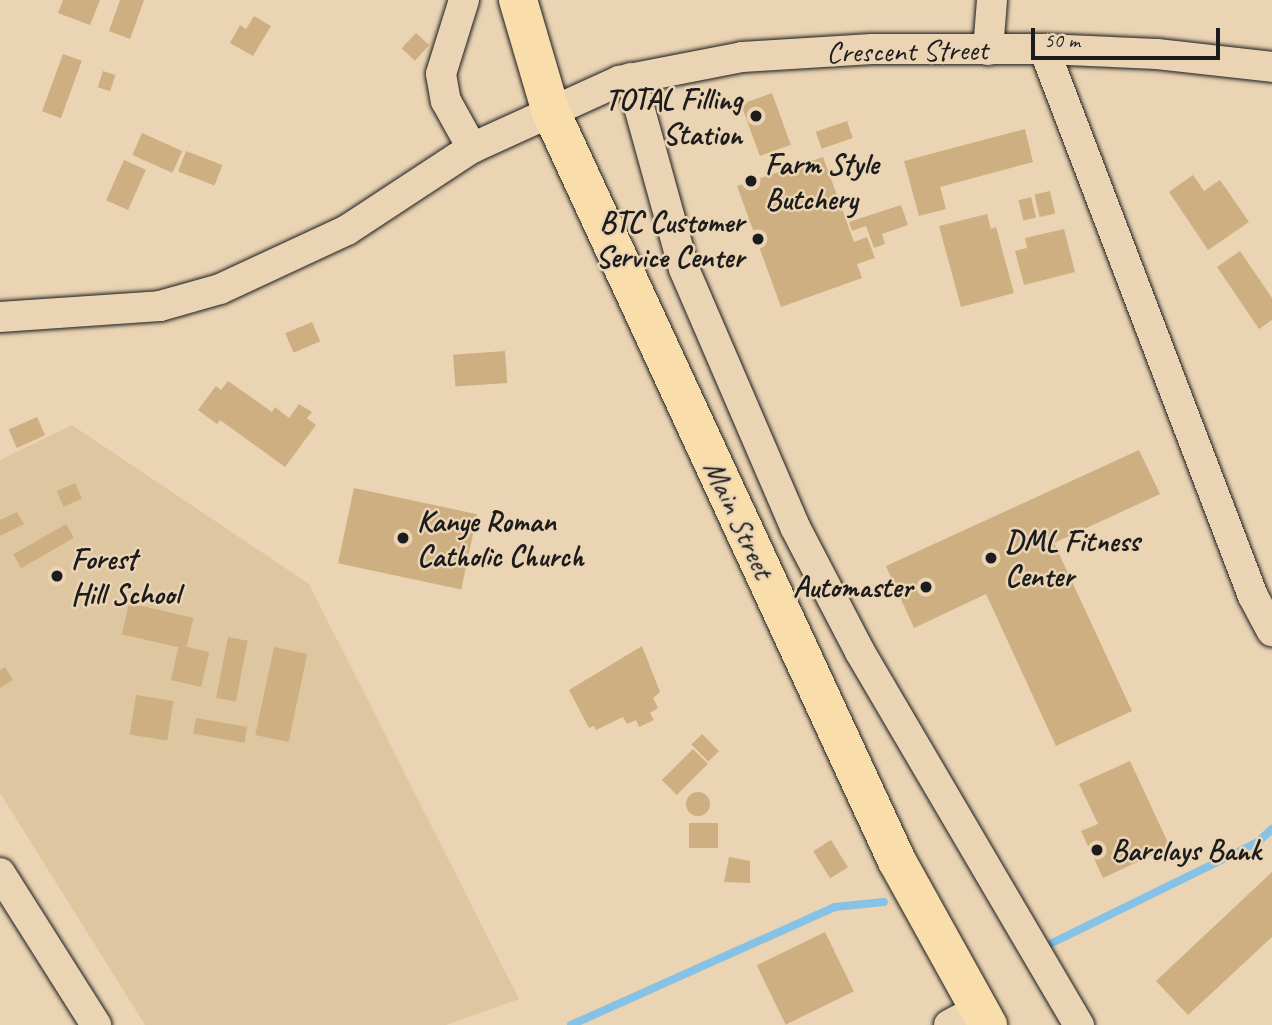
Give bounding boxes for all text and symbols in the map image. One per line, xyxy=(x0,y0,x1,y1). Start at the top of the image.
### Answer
scale bar xyxy=(1034,14,1223,58)
text: 50 m xyxy=(1044,27,1080,53)
street label: Crescent Street xyxy=(826,32,988,70)
place label: TOTAL Filling Station xyxy=(605,81,742,152)
marker: TOTAL Filling Station xyxy=(748,108,764,124)
place label: Farm Style Butchery xyxy=(765,146,879,216)
marker: Farm Style Butchery xyxy=(743,173,759,189)
place label: BTC Customer Service Center xyxy=(596,204,744,274)
marker: BTC Customer Service Center xyxy=(750,231,766,247)
street label: Main Street xyxy=(696,454,782,584)
place label: Kanye Roman Catholic Church xyxy=(417,503,585,574)
place label: DML Fitness Center xyxy=(1005,523,1139,594)
marker: Kanye Roman Catholic Church xyxy=(395,530,411,546)
place label: Forest Hill School xyxy=(71,541,178,612)
marker: DML Fitness Center xyxy=(983,550,999,566)
marker: Forest Hill School xyxy=(49,568,65,584)
place label: Automaster xyxy=(793,569,912,605)
marker: Automaster xyxy=(918,579,934,595)
place label: Barclays Bank xyxy=(1111,832,1261,868)
marker: Barclays Bank xyxy=(1089,842,1105,858)

